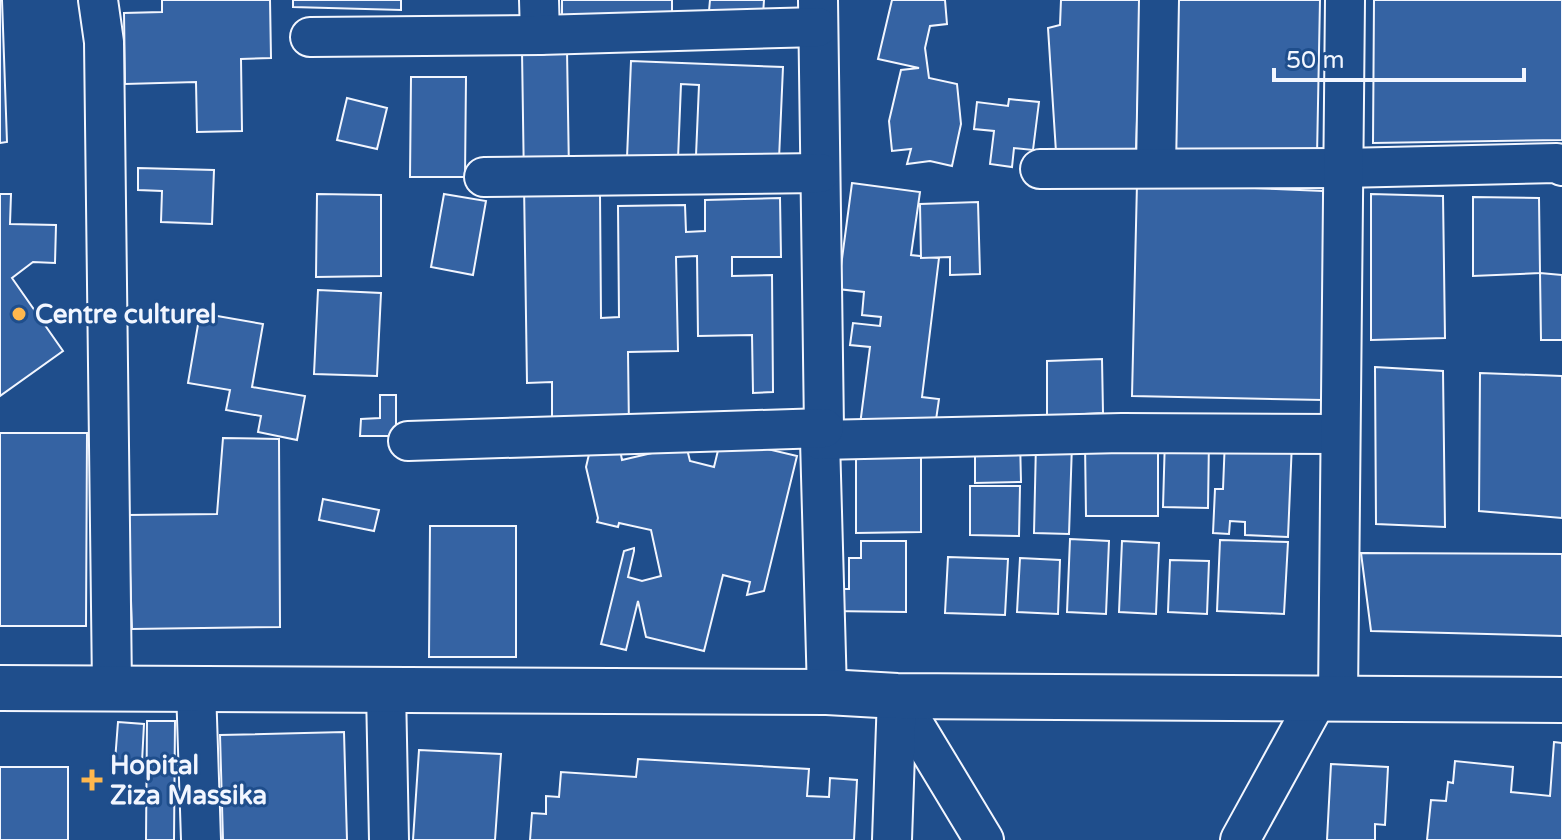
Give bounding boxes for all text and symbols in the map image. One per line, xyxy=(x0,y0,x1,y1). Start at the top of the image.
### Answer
scale bar xyxy=(1274,32,1524,82)
text: 50 m xyxy=(1286,46,1344,75)
place label: Centre culturel xyxy=(35,299,217,330)
marker: Centre culturel xyxy=(10,305,28,323)
place label: Hopital Ziza Massika xyxy=(110,750,267,811)
marker: Hopital Ziza Massika xyxy=(81,769,103,791)

